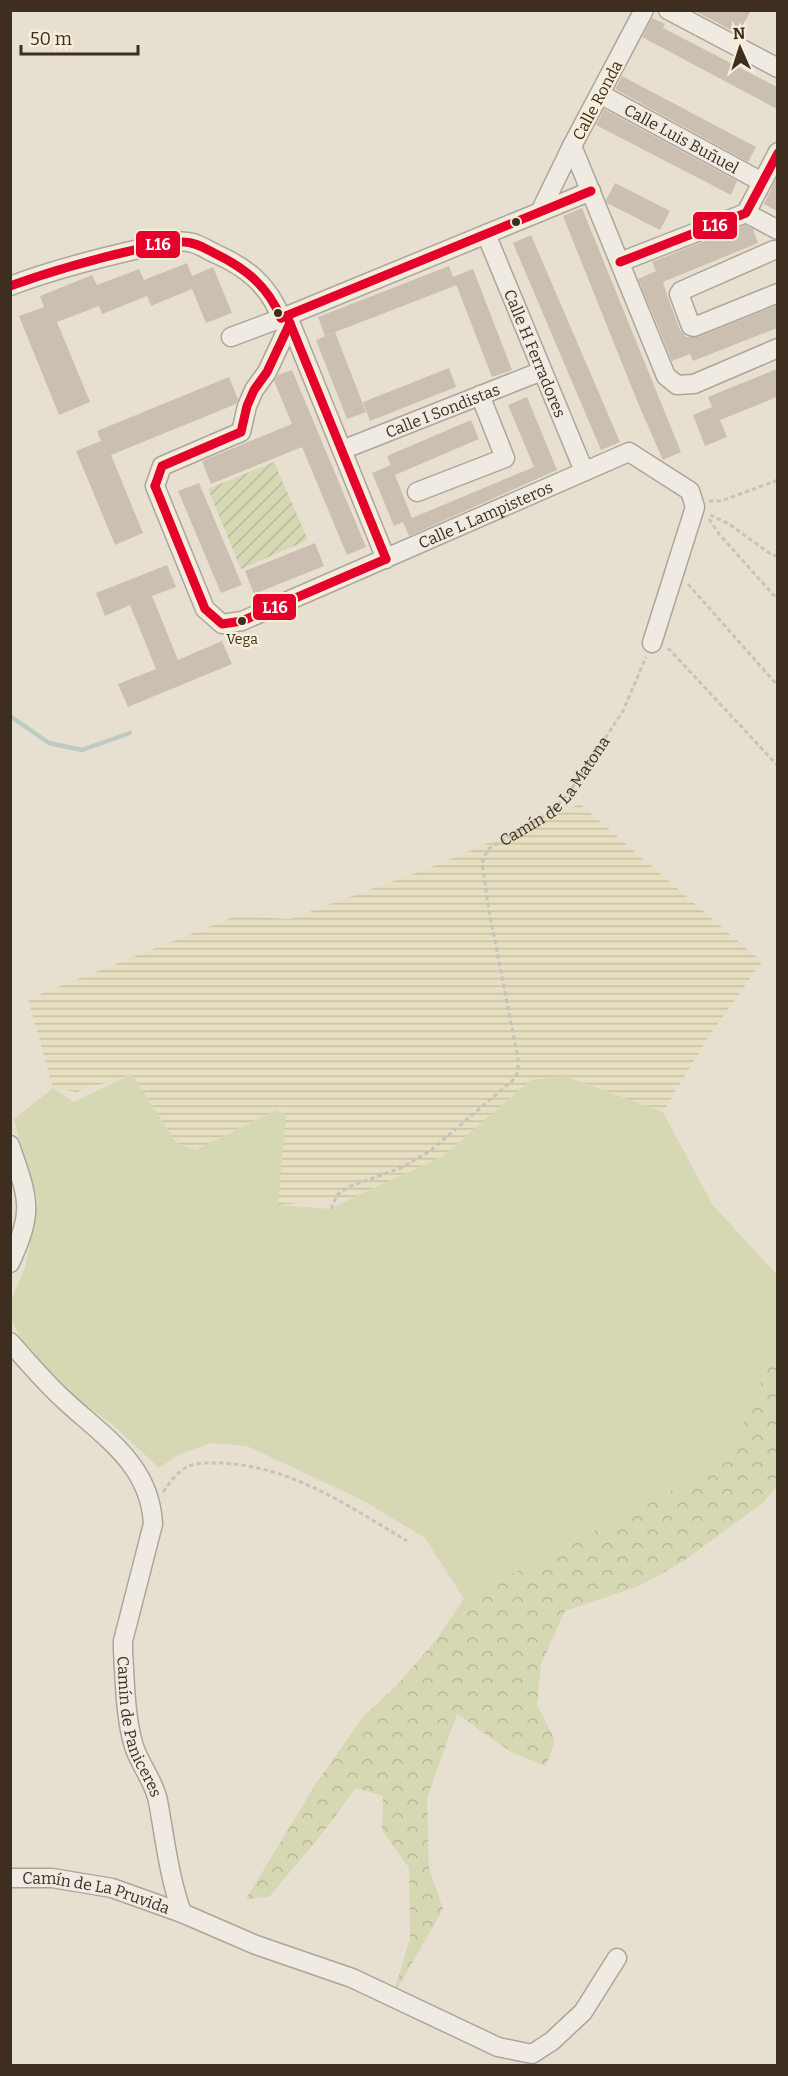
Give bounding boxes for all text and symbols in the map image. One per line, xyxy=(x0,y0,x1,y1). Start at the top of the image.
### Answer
scale bar xyxy=(21,18,138,56)
north arrow xyxy=(710,18,770,78)
text: N xyxy=(733,24,746,43)
text: 50 m xyxy=(30,28,72,50)
street label: Calle Ronda xyxy=(569,57,626,143)
street label: Calle Luis Buñuel xyxy=(621,100,742,178)
line badge: L16 xyxy=(692,211,738,240)
unlabelled marker xyxy=(510,216,522,228)
text: L16 xyxy=(702,216,728,235)
line badge: L16 xyxy=(135,230,181,259)
text: L16 xyxy=(145,235,171,254)
street label: Calle H Ferradores xyxy=(500,286,570,420)
unlabelled marker xyxy=(272,307,284,319)
street label: Calle I Sondistas xyxy=(383,380,503,442)
street label: Calle L Lampisteros xyxy=(416,478,556,553)
line badge: L16 xyxy=(252,593,297,621)
text: L16 xyxy=(262,598,288,617)
marker: Vega xyxy=(236,615,248,627)
place label: Vega xyxy=(226,631,258,648)
street label: Camín de La Matona xyxy=(496,733,614,850)
street label: Camín de Paniceres xyxy=(113,1655,166,1800)
street label: Camín de La Pruvida xyxy=(22,1869,173,1918)

